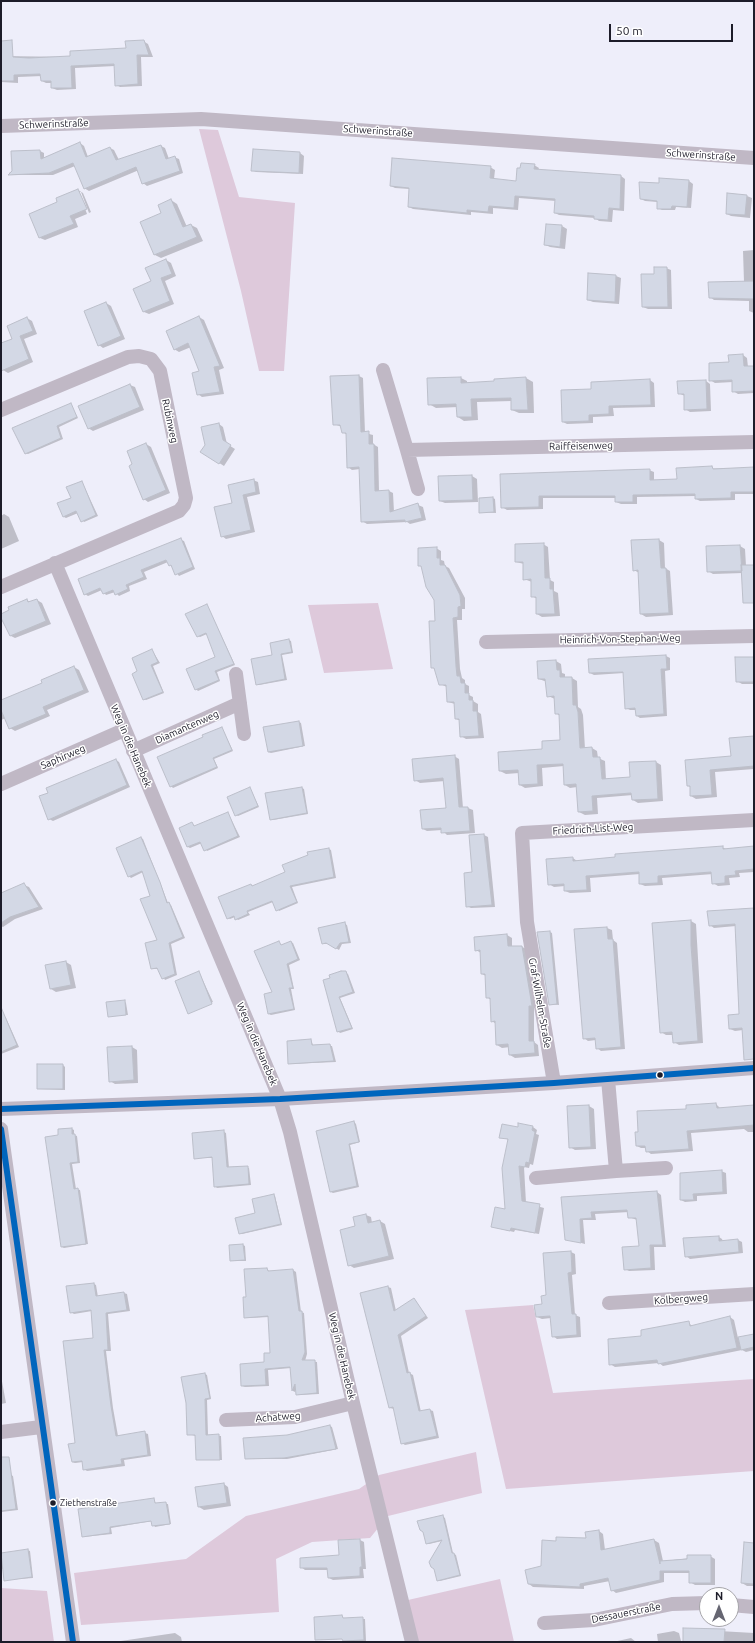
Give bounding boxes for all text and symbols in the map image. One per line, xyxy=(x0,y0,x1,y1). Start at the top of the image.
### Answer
scale bar xyxy=(611,16,735,42)
text: 50 m xyxy=(616,24,643,37)
street label: Schwerinstraße xyxy=(19,117,89,131)
street label: Schwerinstraße xyxy=(343,123,413,139)
street label: Schwerinstraße xyxy=(666,147,736,163)
street label: Rubinweg xyxy=(159,398,181,444)
street label: Raiffeisenweg xyxy=(549,439,613,453)
street label: Heinrich-Von-Stephan-Weg xyxy=(559,632,681,646)
street label: Weg in die Hanebek xyxy=(108,703,154,789)
street label: Diamantenweg xyxy=(153,708,221,746)
street label: Saphirweg xyxy=(39,742,87,772)
street label: Friedrich-List-Weg xyxy=(552,821,634,837)
street label: Graf-Wilhelm-Straße xyxy=(526,957,554,1049)
street label: Weg in die Hanebek xyxy=(234,1001,280,1087)
unlabelled marker xyxy=(655,1070,665,1080)
street label: Kolbergweg xyxy=(653,1291,709,1307)
street label: Weg in die Hanebek xyxy=(326,1311,358,1401)
street label: Achatweg xyxy=(255,1409,301,1425)
marker: Ziethenstraße xyxy=(48,1498,58,1508)
place label: Ziethenstraße xyxy=(60,1498,117,1508)
north arrow xyxy=(699,1587,739,1627)
text: N xyxy=(715,1590,723,1602)
street label: Dessauerstraße xyxy=(590,1600,662,1626)

